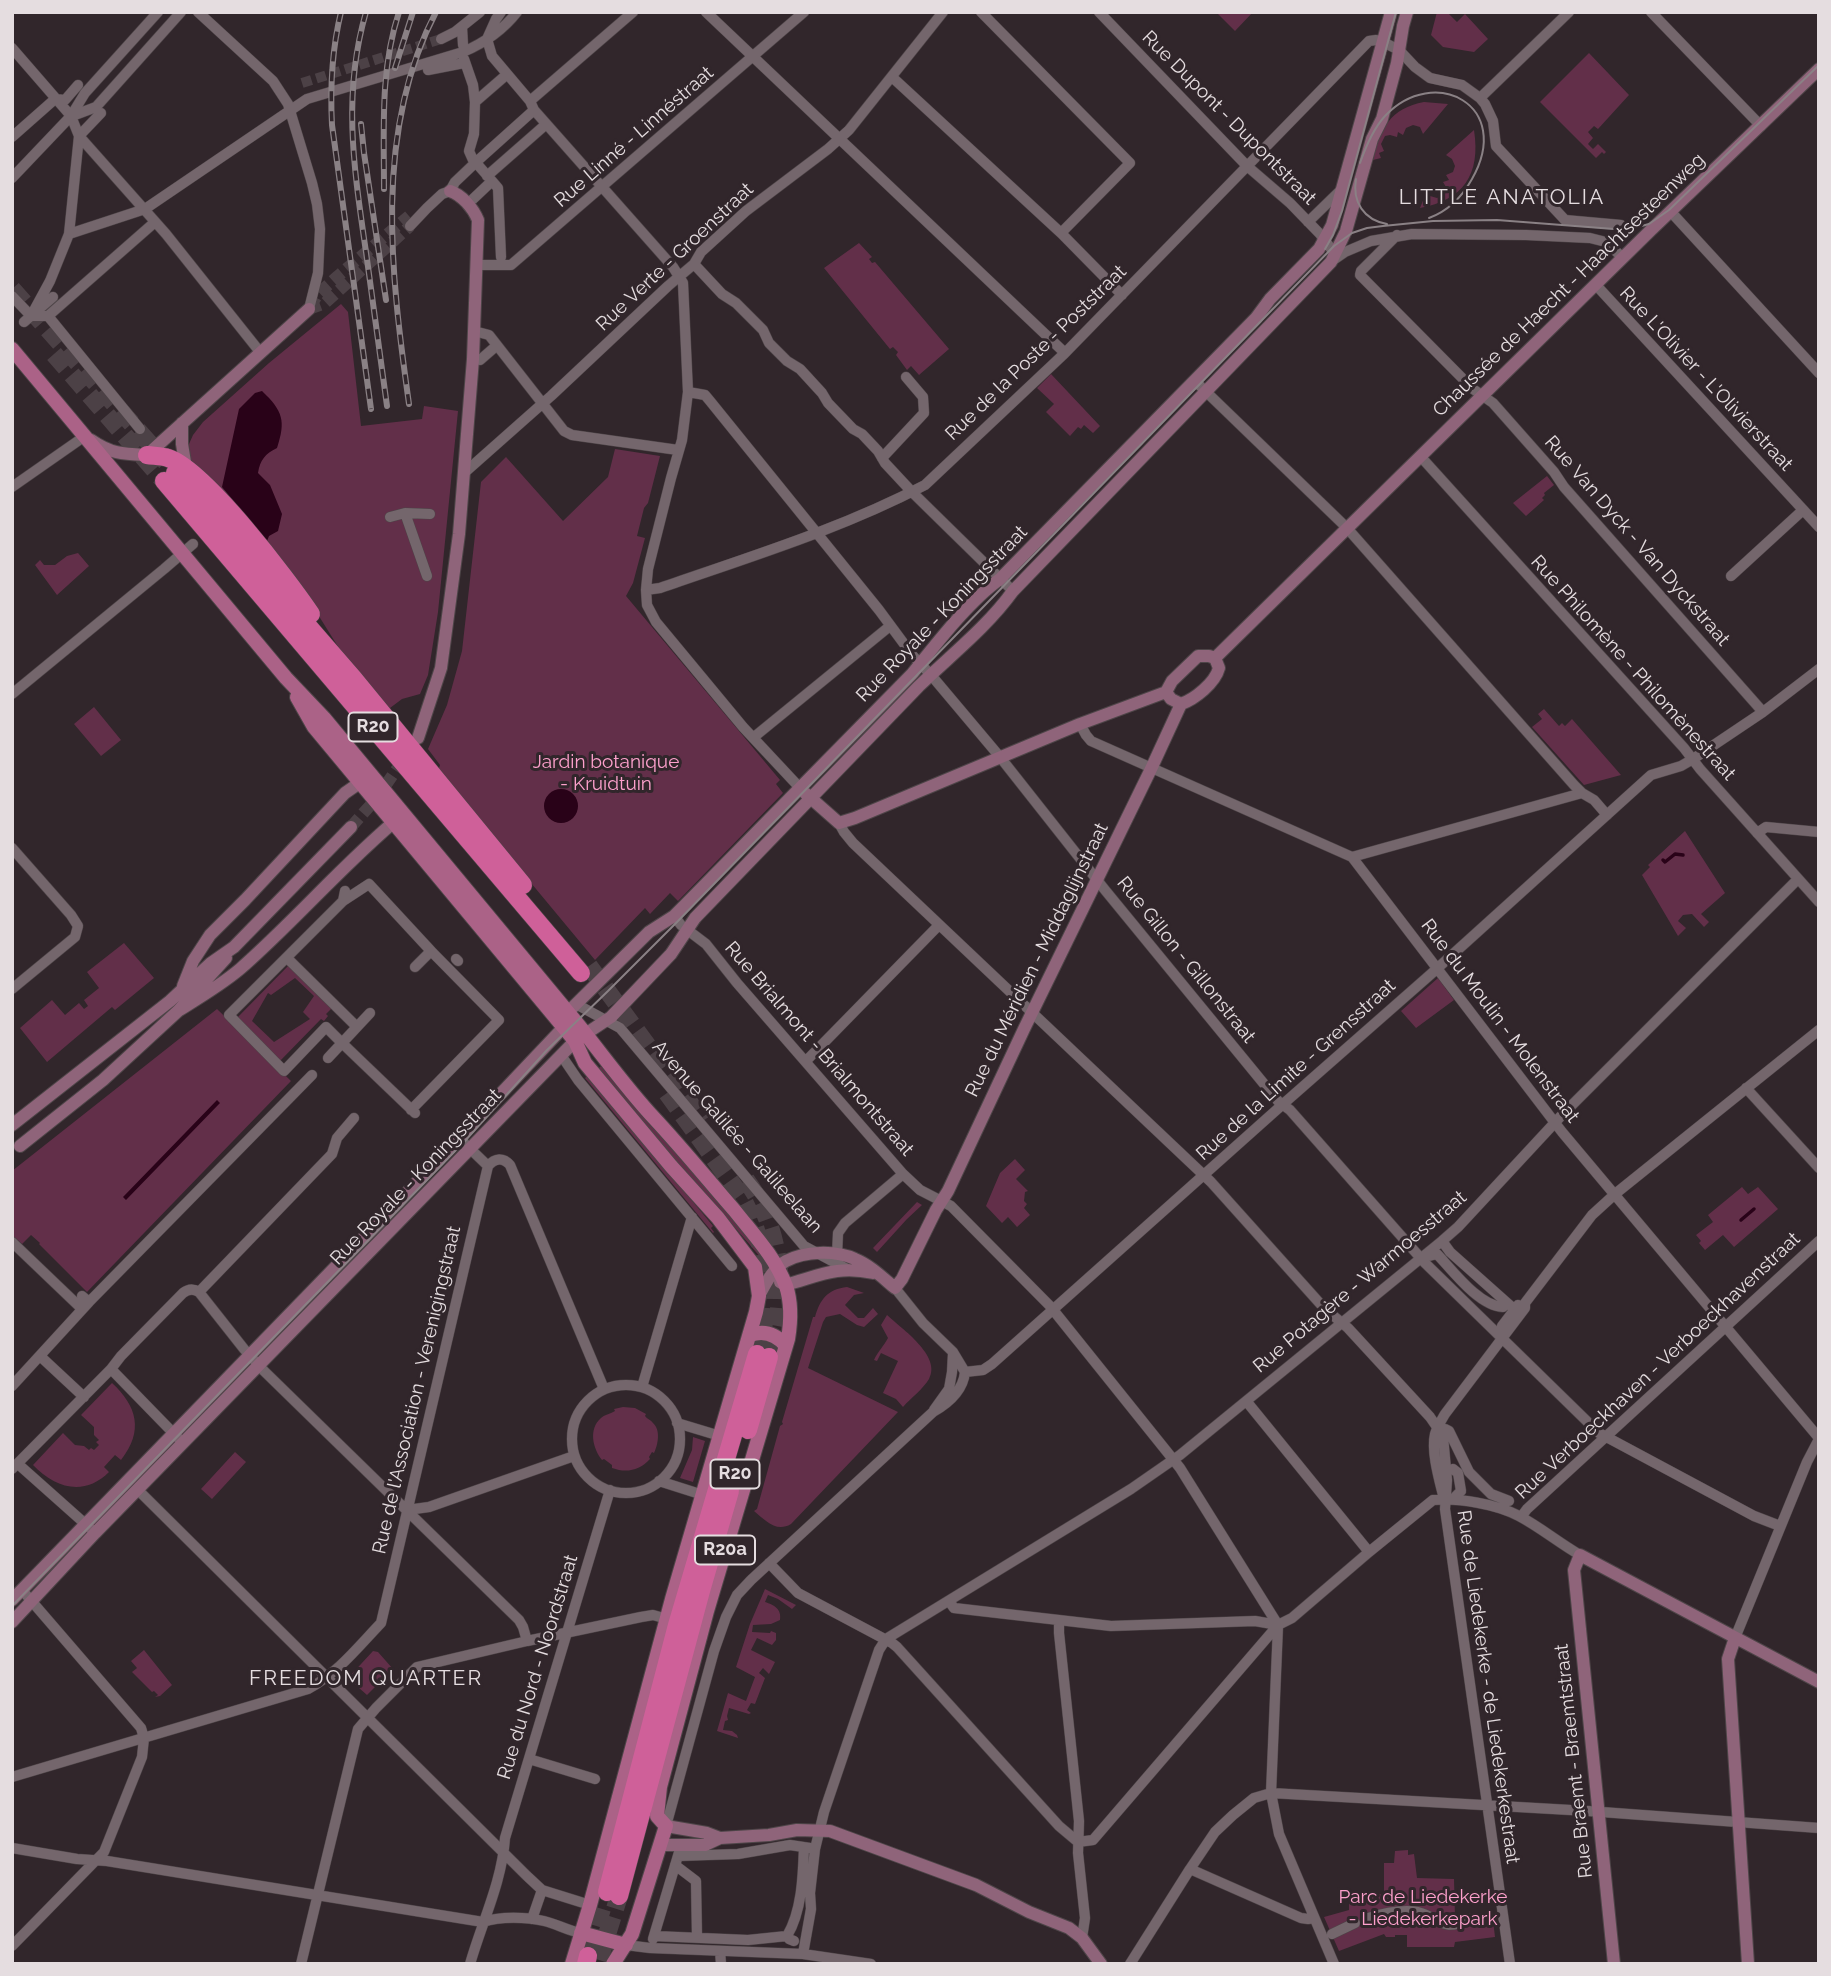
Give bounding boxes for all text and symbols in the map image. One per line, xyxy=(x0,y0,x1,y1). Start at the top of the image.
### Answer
street label: Rue Dupont - Dupontstraat xyxy=(1137,26,1321,210)
street label: Rue Linné - Linnéstraat xyxy=(550,62,718,212)
street label: Chaussée de Haecht - Haachtsesteenweg xyxy=(1428,149,1710,421)
street label: Rue Verte - Groenstraat xyxy=(592,178,758,336)
district label: LITTLE ANATOLIA xyxy=(1401,185,1603,211)
street label: Rue de la Poste - Poststraat xyxy=(941,261,1131,445)
street label: Rue L'Olivier - L'Olivierstraat xyxy=(1615,282,1797,476)
street label: Rue Van Dyck - Van Dyckstraat xyxy=(1540,431,1734,651)
street label: Rue Royale - Koningsstraat xyxy=(852,521,1032,707)
street label: Rue Philomène - Philomènestraat xyxy=(1526,551,1740,785)
road number: R20 xyxy=(348,712,398,742)
park label: Jardin botanique - Kruidtuin xyxy=(533,751,679,795)
street label: Rue du Méridien - Middaglijnstraat xyxy=(961,819,1113,1101)
street label: Rue Gillon - Gillonstraat xyxy=(1112,872,1260,1048)
street label: Rue du Moulin - Molenstraat xyxy=(1416,915,1584,1127)
street label: Rue Brialmont - Brialmontstraat xyxy=(720,937,918,1161)
street label: Rue de la Limite - Grensstraat xyxy=(1192,974,1400,1166)
street label: Avenue Galilée - Galileelaan xyxy=(647,1036,827,1238)
street label: Rue Royale - Koningsstraat xyxy=(326,1084,506,1270)
street label: Rue Potagère - Warmoesstraat xyxy=(1249,1186,1471,1378)
street label: Rue de l'Association - Verenigingstraat xyxy=(368,1224,466,1556)
street label: Rue Verboeckhaven - Verboeckhavenstraat xyxy=(1511,1228,1805,1504)
road number: R20 xyxy=(710,1460,760,1489)
street label: Rue de Liedekerke - de Liedekerkestraat xyxy=(1452,1509,1524,1865)
road number: R20a xyxy=(695,1535,755,1564)
street label: Rue du Nord - Noordstraat xyxy=(493,1552,583,1782)
street label: Rue Braemt - Braemtstraat xyxy=(1550,1643,1598,1879)
district label: FREEDOM QUARTER xyxy=(251,1666,481,1692)
park label: Parc de Liedekerke - Liedekerkepark xyxy=(1339,1886,1507,1930)

